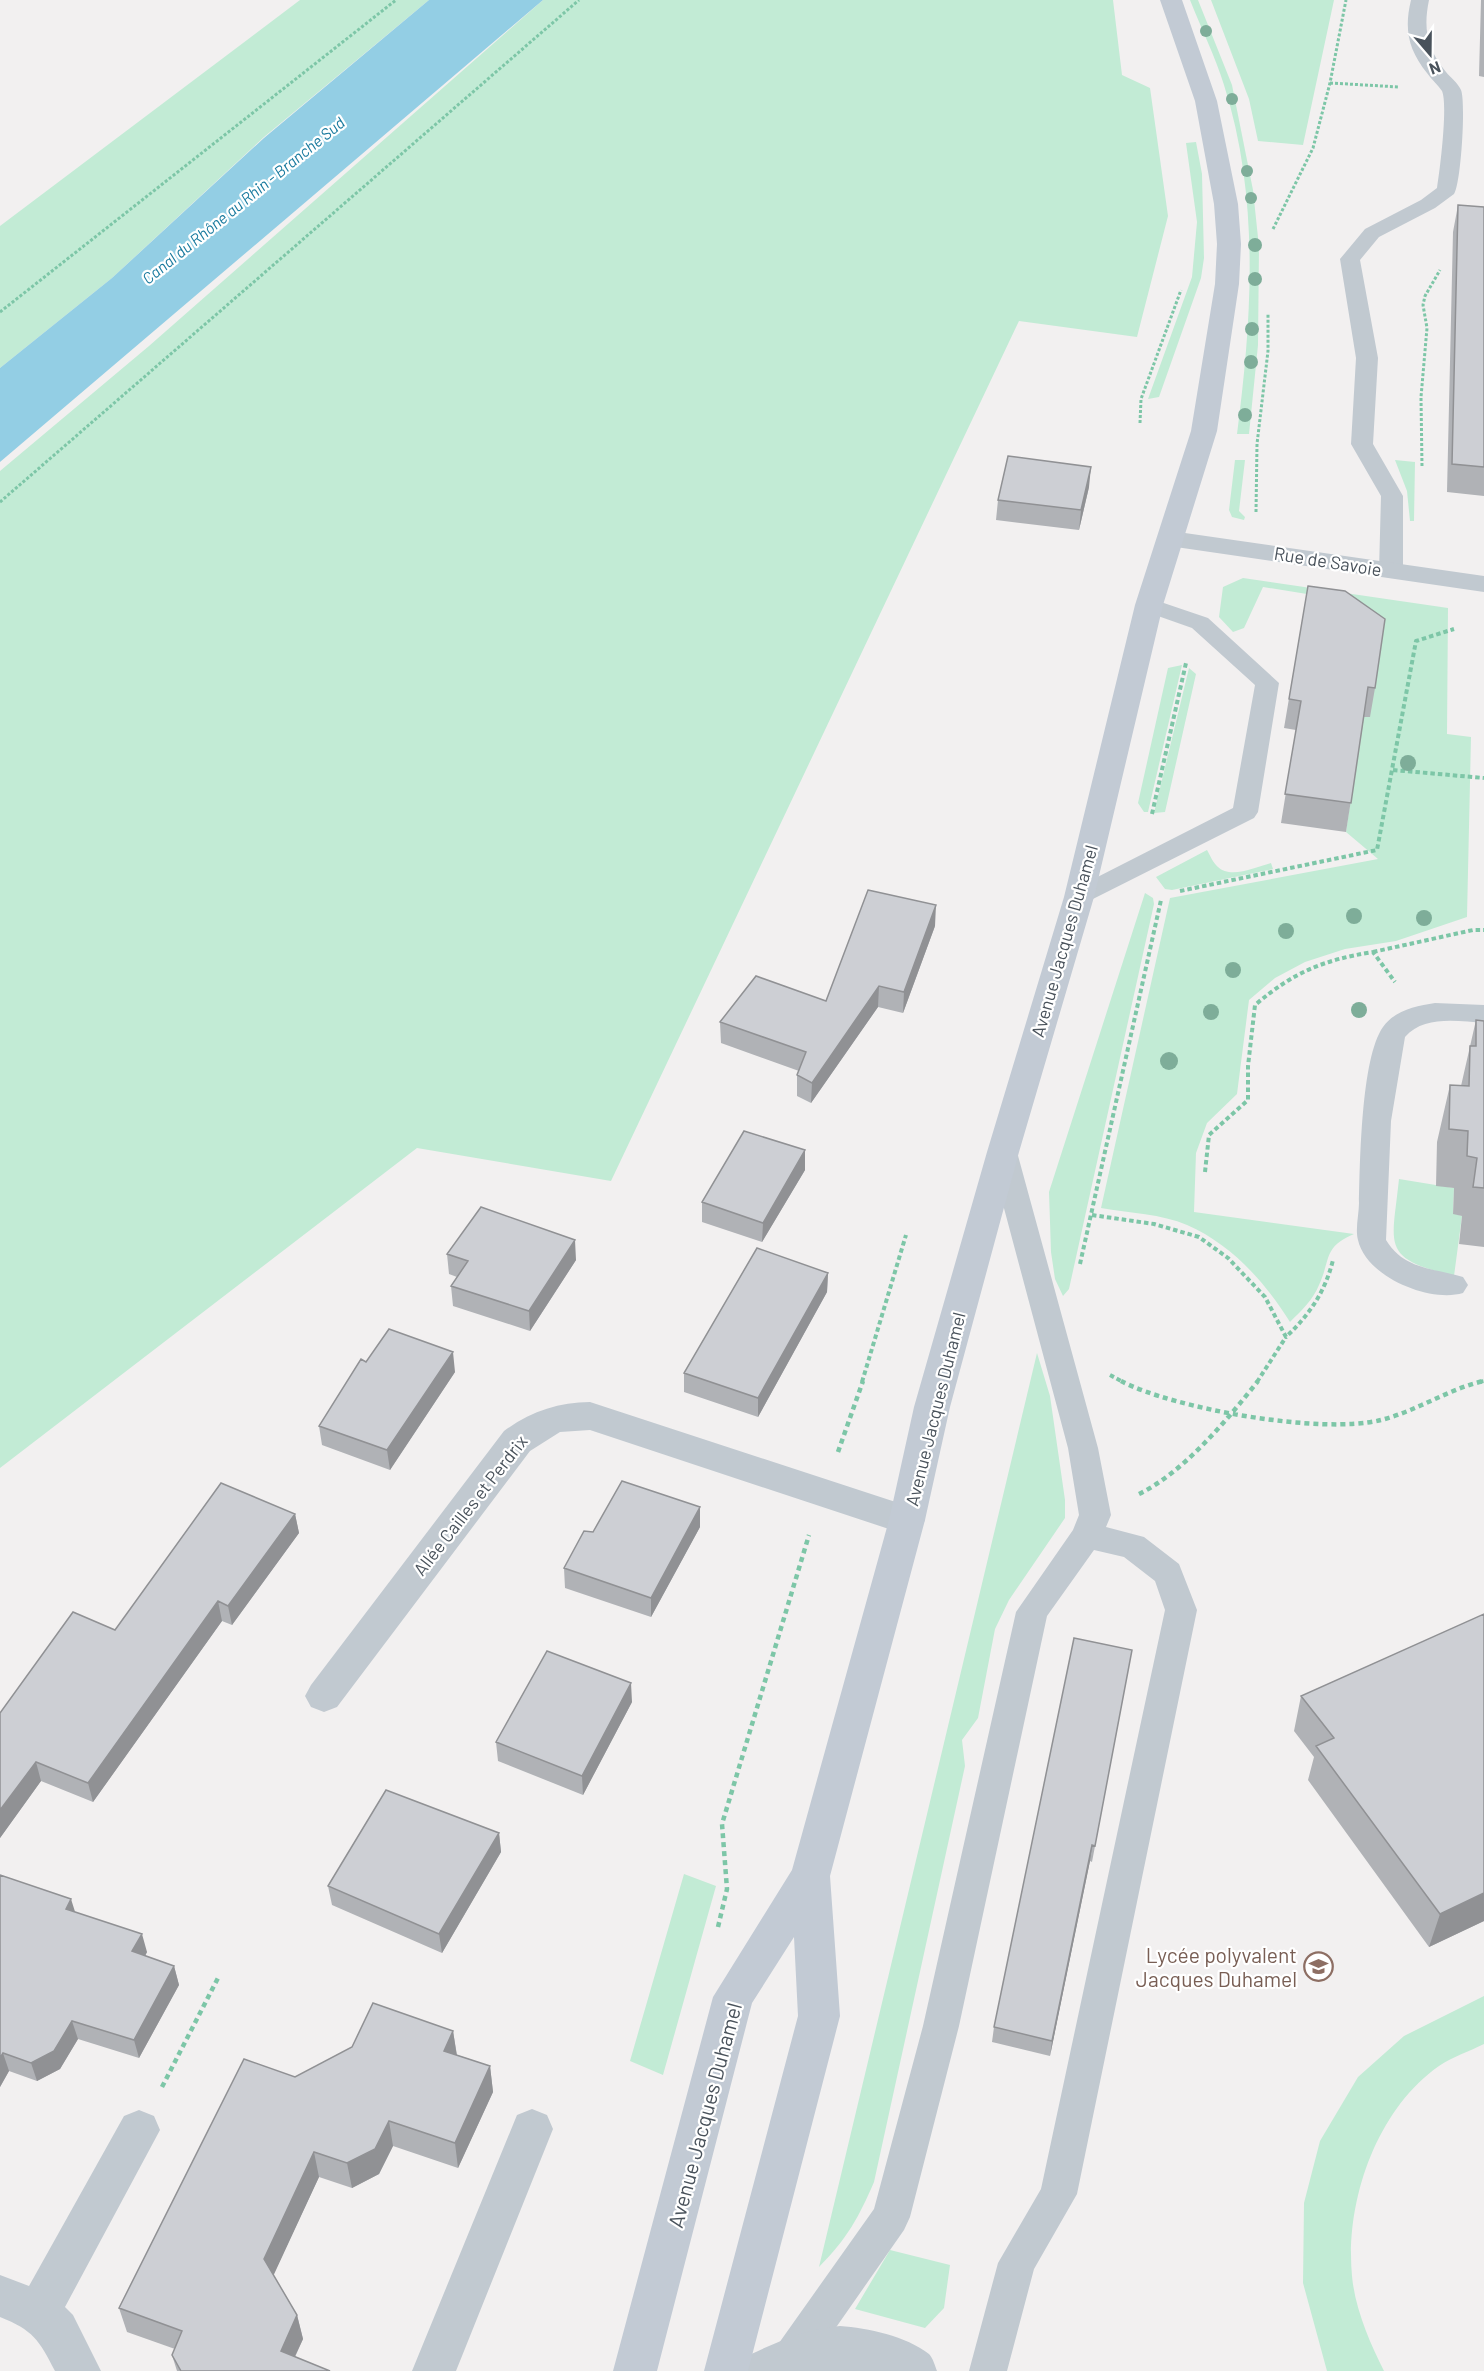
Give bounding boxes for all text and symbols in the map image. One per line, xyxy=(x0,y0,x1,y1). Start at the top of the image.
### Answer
north arrow xyxy=(1400,24,1460,84)
text: N xyxy=(1427,58,1444,79)
water label: Canal du Rhône au Rhin - Branche Sud xyxy=(138,112,348,288)
street label: Rue de Savoie xyxy=(1273,542,1383,580)
street label: Avenue Jacques Duhamel xyxy=(1026,842,1102,1040)
street label: Avenue Jacques Duhamel xyxy=(900,1310,970,1508)
street label: Allée Cailles et Perdrix xyxy=(408,1430,532,1580)
place label: Lycée polyvalent Jacques Duhamel xyxy=(1136,1942,1297,1991)
school or university icon: Lycée polyvalent Jacques Duhamel xyxy=(1302,1950,1334,1982)
street label: Avenue Jacques Duhamel xyxy=(662,2000,746,2230)

